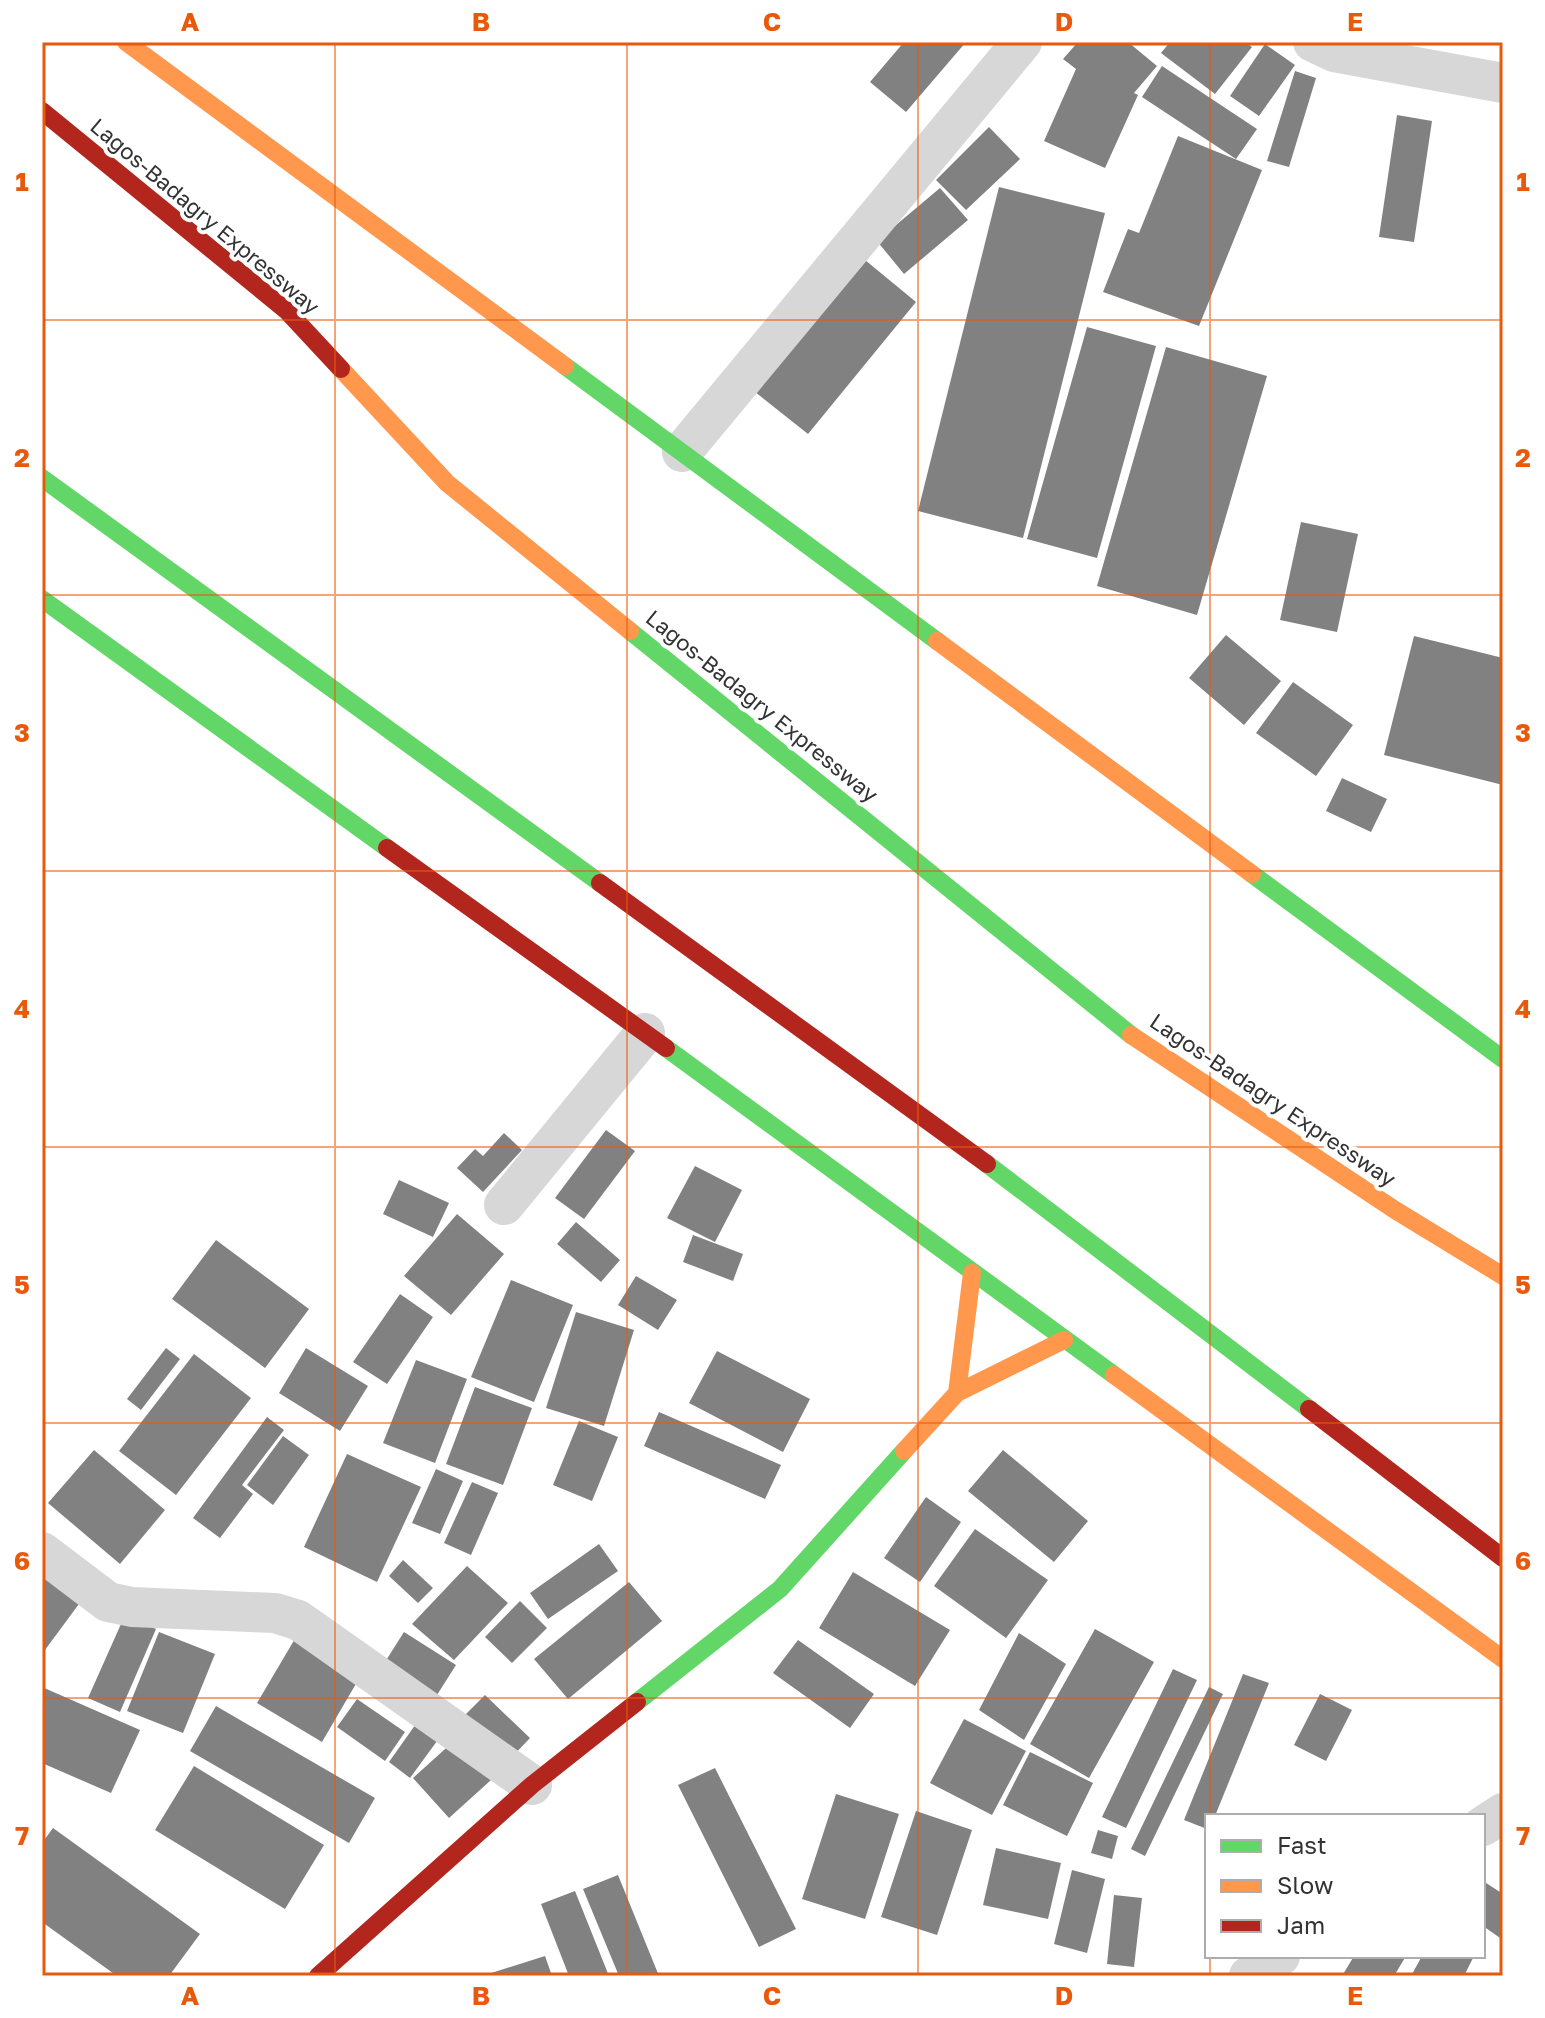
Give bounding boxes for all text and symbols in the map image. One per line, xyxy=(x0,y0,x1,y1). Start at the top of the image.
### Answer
text: A xyxy=(181,6,200,37)
text: B xyxy=(472,6,490,37)
text: C xyxy=(763,6,781,37)
text: D xyxy=(1055,6,1073,37)
text: E xyxy=(1347,6,1363,37)
street label: Lagos-Badagry Expressway xyxy=(85,112,325,319)
text: 1 xyxy=(15,166,29,197)
text: 1 xyxy=(1516,166,1530,197)
text: 2 xyxy=(14,442,30,473)
text: 2 xyxy=(1515,442,1531,473)
street label: Lagos-Badagry Expressway xyxy=(641,604,884,808)
text: 3 xyxy=(14,717,30,748)
text: 3 xyxy=(1515,717,1531,748)
text: 4 xyxy=(14,993,30,1024)
text: 4 xyxy=(1515,993,1531,1024)
street label: Lagos-Badagry Expressway xyxy=(1145,1007,1401,1192)
text: 5 xyxy=(14,1269,30,1300)
text: 5 xyxy=(1515,1269,1531,1300)
text: 6 xyxy=(14,1545,30,1576)
text: 6 xyxy=(1515,1545,1531,1576)
legend xyxy=(1205,1814,1485,1958)
text: 7 xyxy=(15,1820,29,1851)
text: 7 xyxy=(1516,1820,1530,1851)
text: Fast xyxy=(1277,1830,1327,1859)
text: Slow xyxy=(1277,1870,1333,1899)
text: Jam xyxy=(1277,1910,1325,1939)
text: A xyxy=(181,1980,200,2011)
text: B xyxy=(472,1980,490,2011)
text: C xyxy=(763,1980,781,2011)
text: D xyxy=(1055,1980,1073,2011)
text: E xyxy=(1347,1980,1363,2011)

